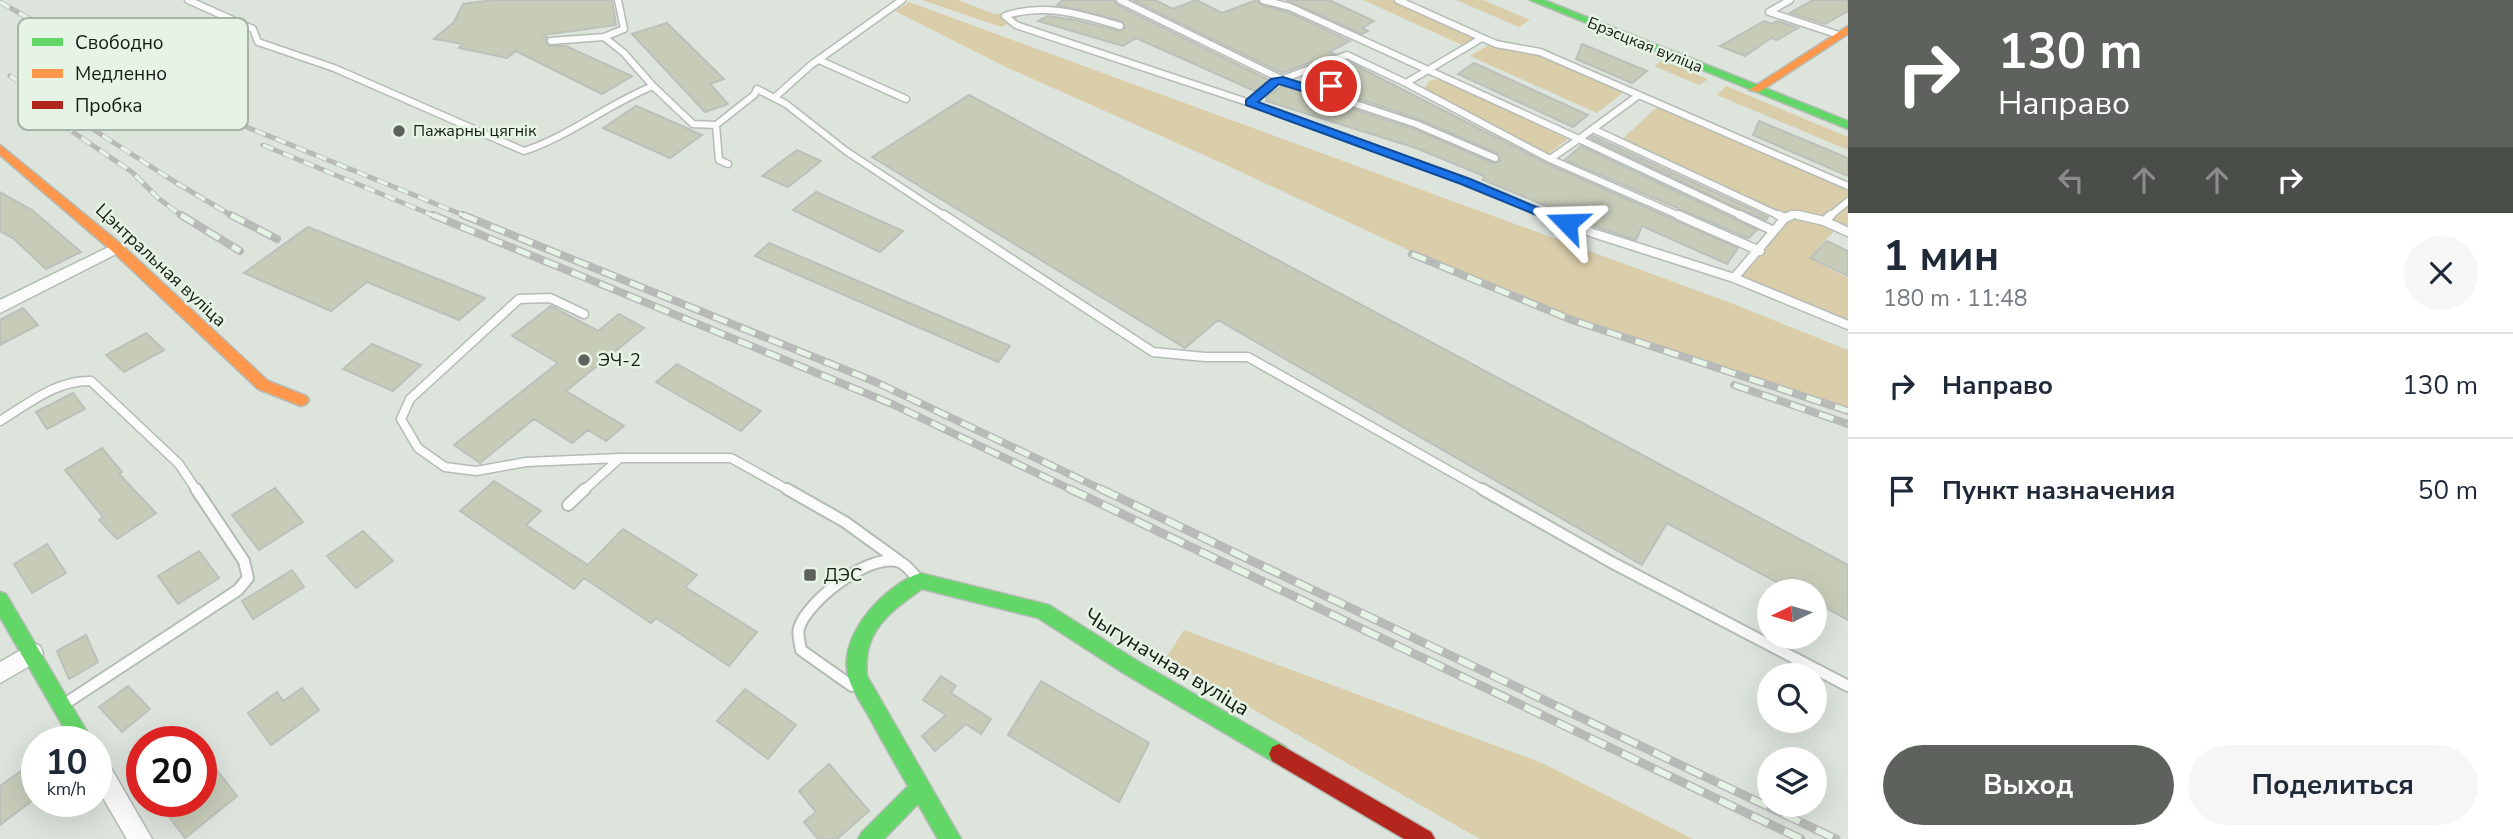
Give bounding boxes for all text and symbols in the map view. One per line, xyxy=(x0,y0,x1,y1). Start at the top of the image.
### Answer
street label: Брэсцкая вуліца xyxy=(1584,12,1706,78)
legend xyxy=(18,18,248,130)
text: 130 m xyxy=(1998,18,2142,85)
icon: right xyxy=(1883,28,1974,119)
text: Свободно xyxy=(75,30,164,56)
pin xyxy=(1301,56,1361,116)
text: Медленно xyxy=(75,61,167,87)
icon: arrive xyxy=(1312,67,1350,105)
text: Направо xyxy=(1998,82,2130,125)
text: Пробка xyxy=(75,93,142,119)
place label: Пажарны цягнік xyxy=(413,120,537,142)
marker: Пажарны цягнік xyxy=(391,123,407,139)
icon: left xyxy=(2052,161,2090,199)
icon: ahead xyxy=(2125,161,2163,199)
icon: ahead xyxy=(2198,161,2236,199)
icon: right xyxy=(2271,161,2309,199)
position arrow xyxy=(1530,186,1604,260)
street label: Цэнтральная вуліца xyxy=(90,198,232,332)
text: 1 мин xyxy=(1883,228,1999,285)
button: close xyxy=(2404,236,2478,310)
text: 180 m · 11:48 xyxy=(1883,283,2028,314)
place label: ЭЧ-2 xyxy=(598,348,641,372)
marker: ЭЧ-2 xyxy=(576,352,592,368)
icon: right xyxy=(1883,367,1921,405)
text: Направо xyxy=(1942,368,2053,403)
text: 130 m xyxy=(2402,368,2478,403)
icon: arrive xyxy=(1883,472,1921,510)
text: Пункт назначения xyxy=(1942,473,2175,508)
text: 50 m xyxy=(2418,473,2478,508)
place label: ДЭС xyxy=(824,563,862,587)
marker: ДЭС xyxy=(802,567,818,583)
north arrow xyxy=(1757,579,1827,649)
map controls xyxy=(1757,579,1827,817)
street label: Чыгуначная вуліца xyxy=(1079,602,1255,722)
button: search xyxy=(1757,663,1827,733)
speed limit sign: 20 xyxy=(126,726,217,817)
text: 10 xyxy=(45,739,88,786)
button: Выход xyxy=(1883,745,2174,825)
button: Поделиться xyxy=(2188,745,2478,825)
button: layers xyxy=(1757,747,1827,817)
text: km/h xyxy=(47,777,86,801)

